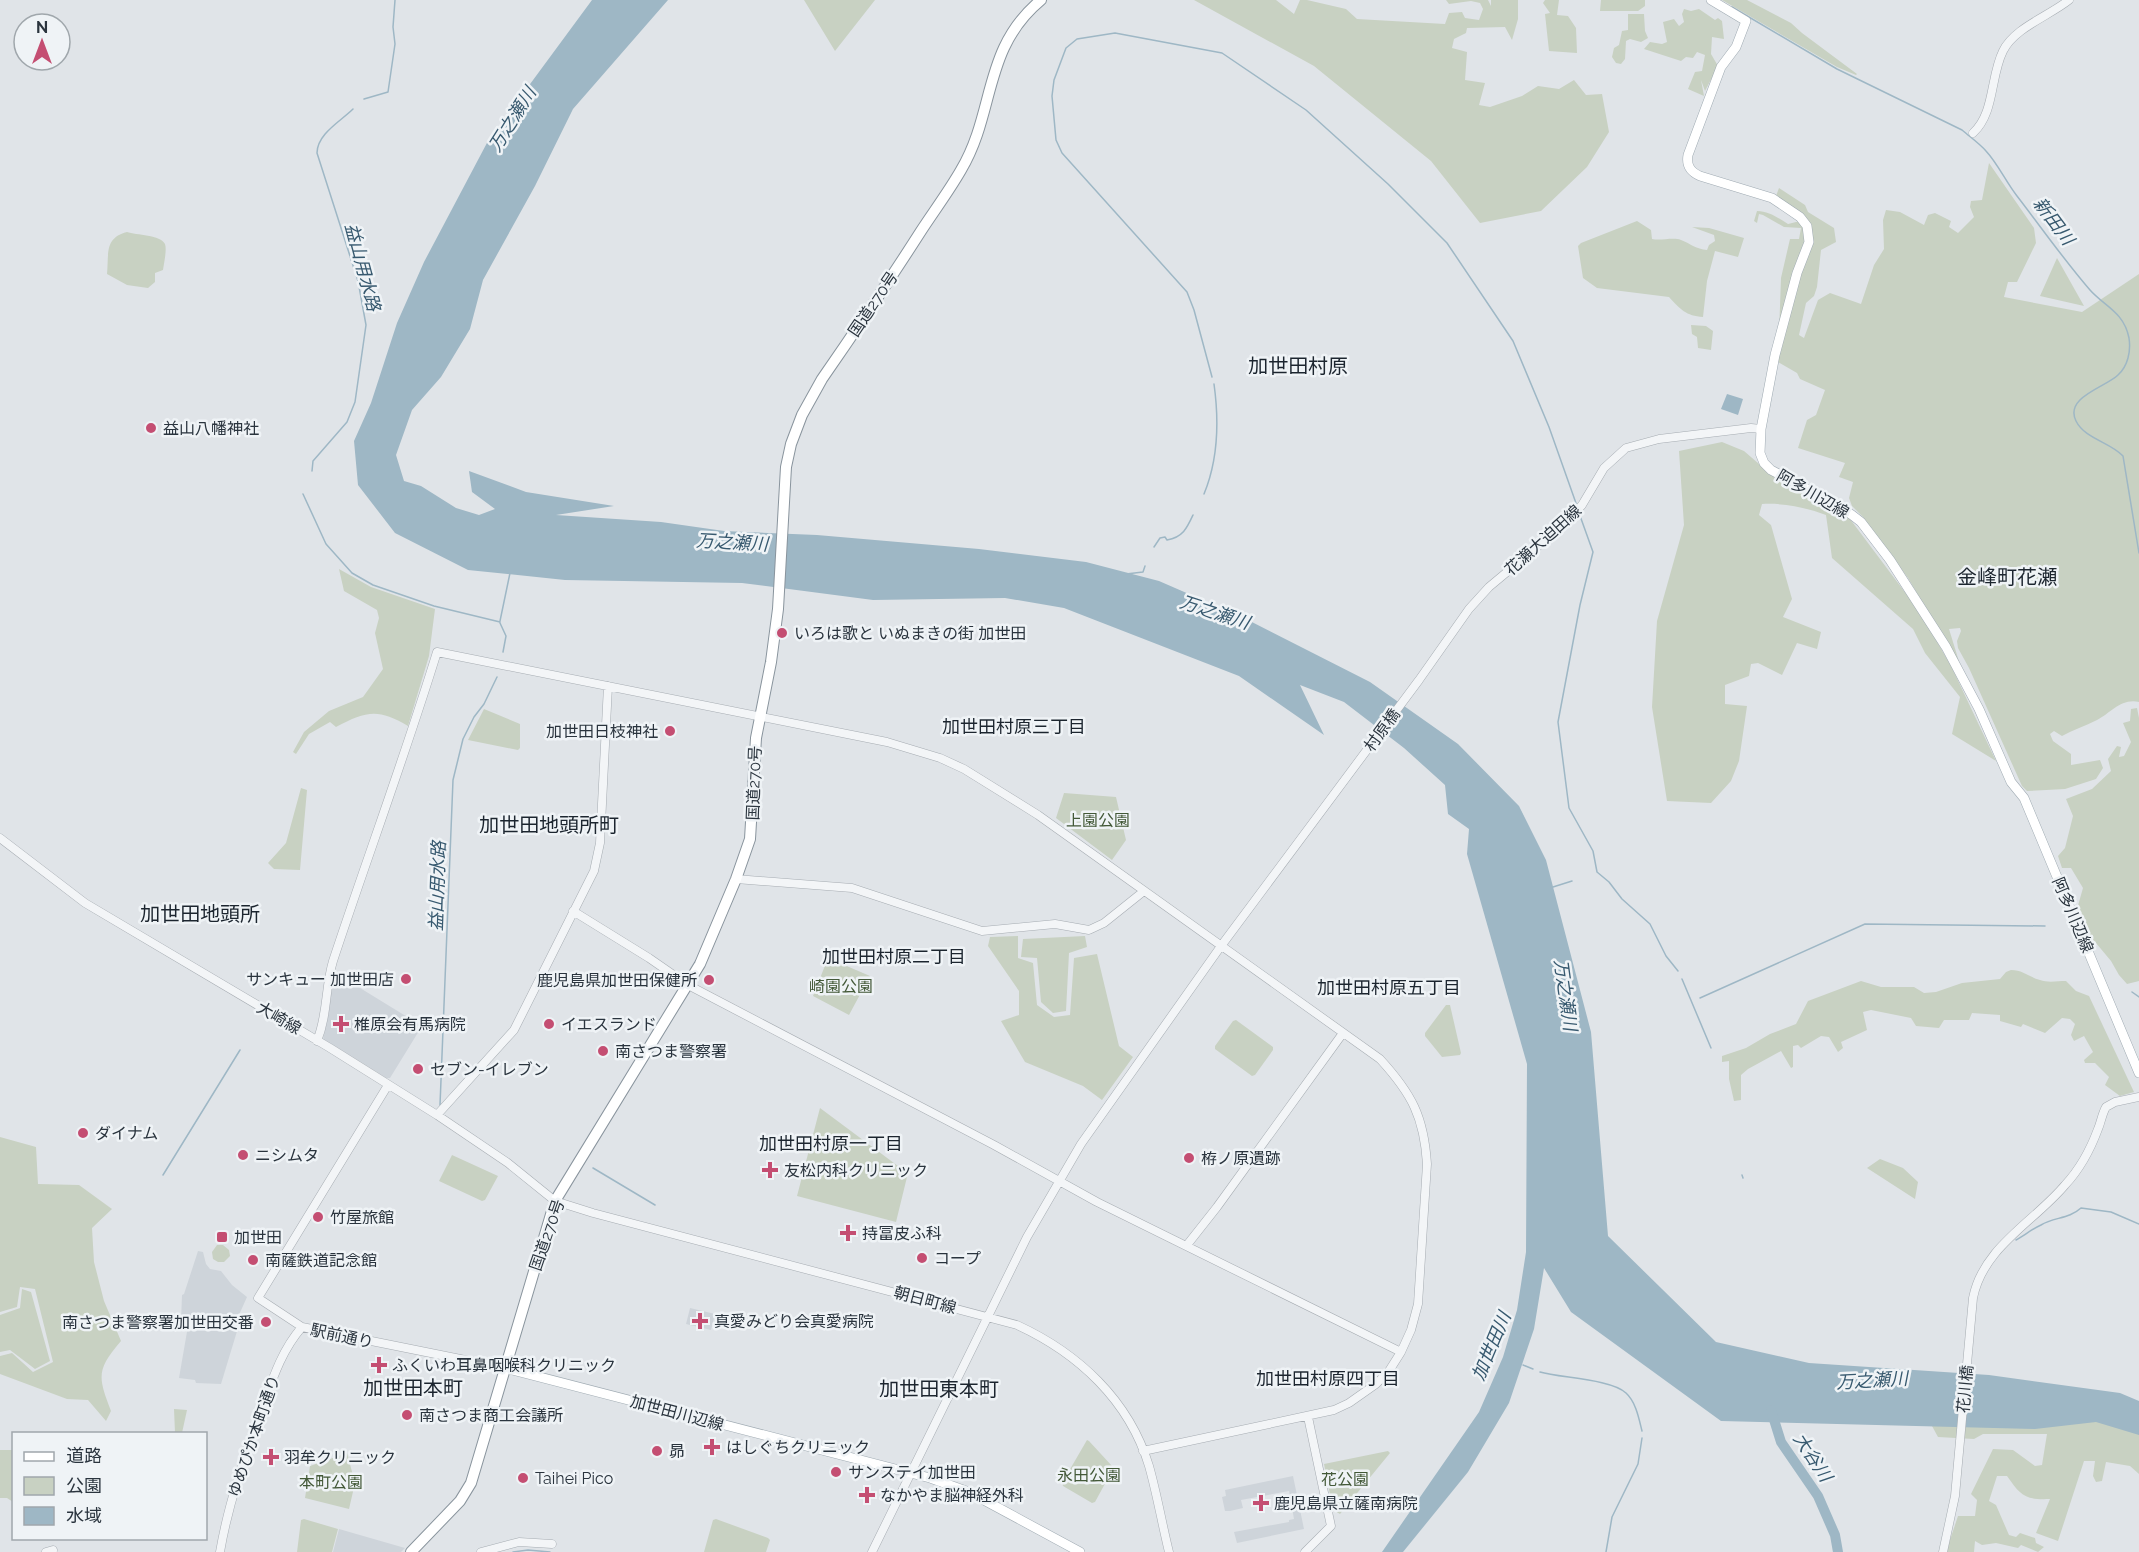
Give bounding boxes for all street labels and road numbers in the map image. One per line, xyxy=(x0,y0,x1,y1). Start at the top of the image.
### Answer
street label: 国道270号 xyxy=(844,268,902,340)
street label: 阿多川辺線 xyxy=(1774,466,1852,522)
street label: 花瀬大迫田線 xyxy=(1501,501,1585,579)
street label: 村原橋 xyxy=(1360,705,1404,755)
street label: 国道270号 xyxy=(743,745,765,821)
street label: 阿多川辺線 xyxy=(2049,874,2097,956)
street label: 大崎線 xyxy=(253,998,305,1038)
street label: 国道270号 xyxy=(526,1197,568,1273)
street label: 朝日町線 xyxy=(892,1283,958,1317)
street label: 駅前通り xyxy=(309,1320,375,1352)
street label: 花川橋 xyxy=(1953,1364,1977,1414)
street label: ゆめぴか本町通り xyxy=(224,1372,284,1500)
street label: 加世田川辺線 xyxy=(628,1391,726,1435)

